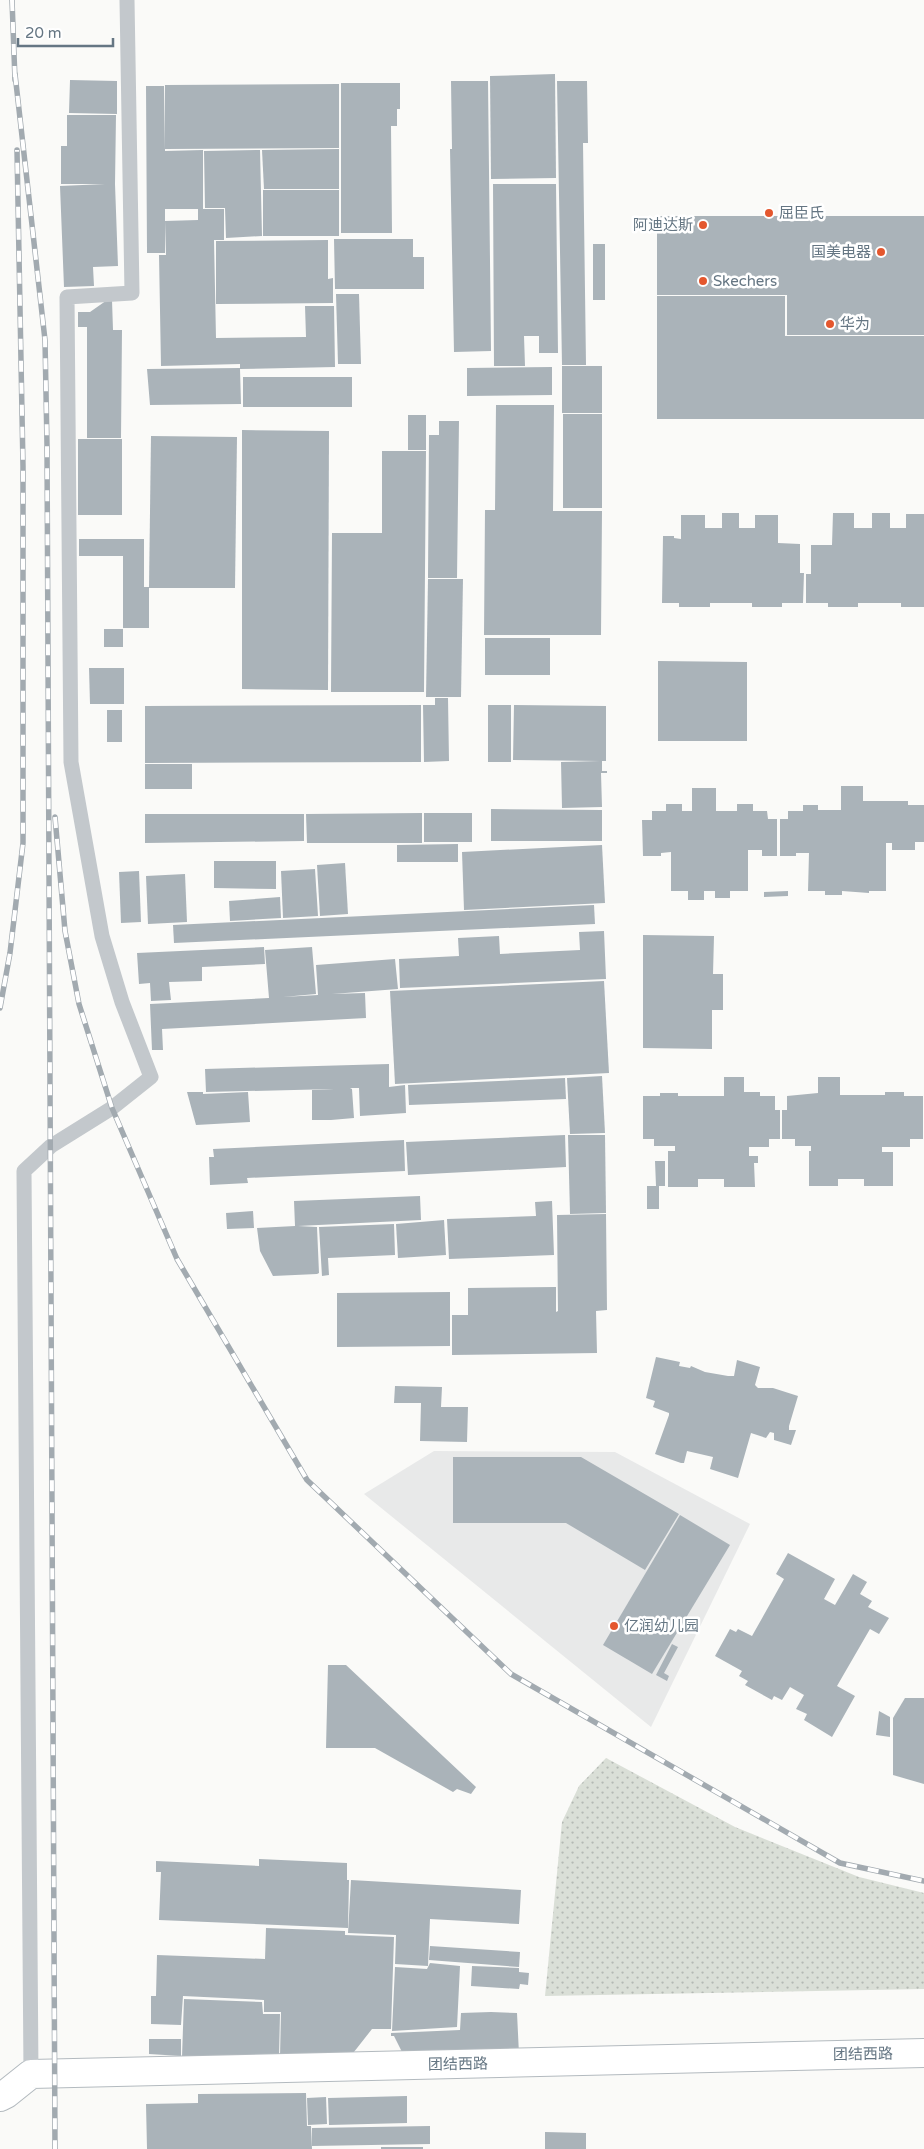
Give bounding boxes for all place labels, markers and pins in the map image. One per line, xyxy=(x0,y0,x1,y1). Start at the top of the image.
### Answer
place label: 屈臣氏 xyxy=(779,204,824,222)
marker: 屈臣氏 xyxy=(763,207,775,219)
place label: 阿迪达斯 xyxy=(633,216,693,234)
marker: 阿迪达斯 xyxy=(697,219,709,231)
place label: 国美电器 xyxy=(811,243,871,261)
marker: 国美电器 xyxy=(875,246,887,258)
place label: Skechers xyxy=(713,272,777,290)
marker: Skechers xyxy=(697,275,709,287)
place label: 华为 xyxy=(840,315,870,333)
marker: 华为 xyxy=(824,318,836,330)
place label: 亿润幼儿园 xyxy=(624,1617,699,1635)
marker: 亿润幼儿园 xyxy=(608,1620,620,1632)

